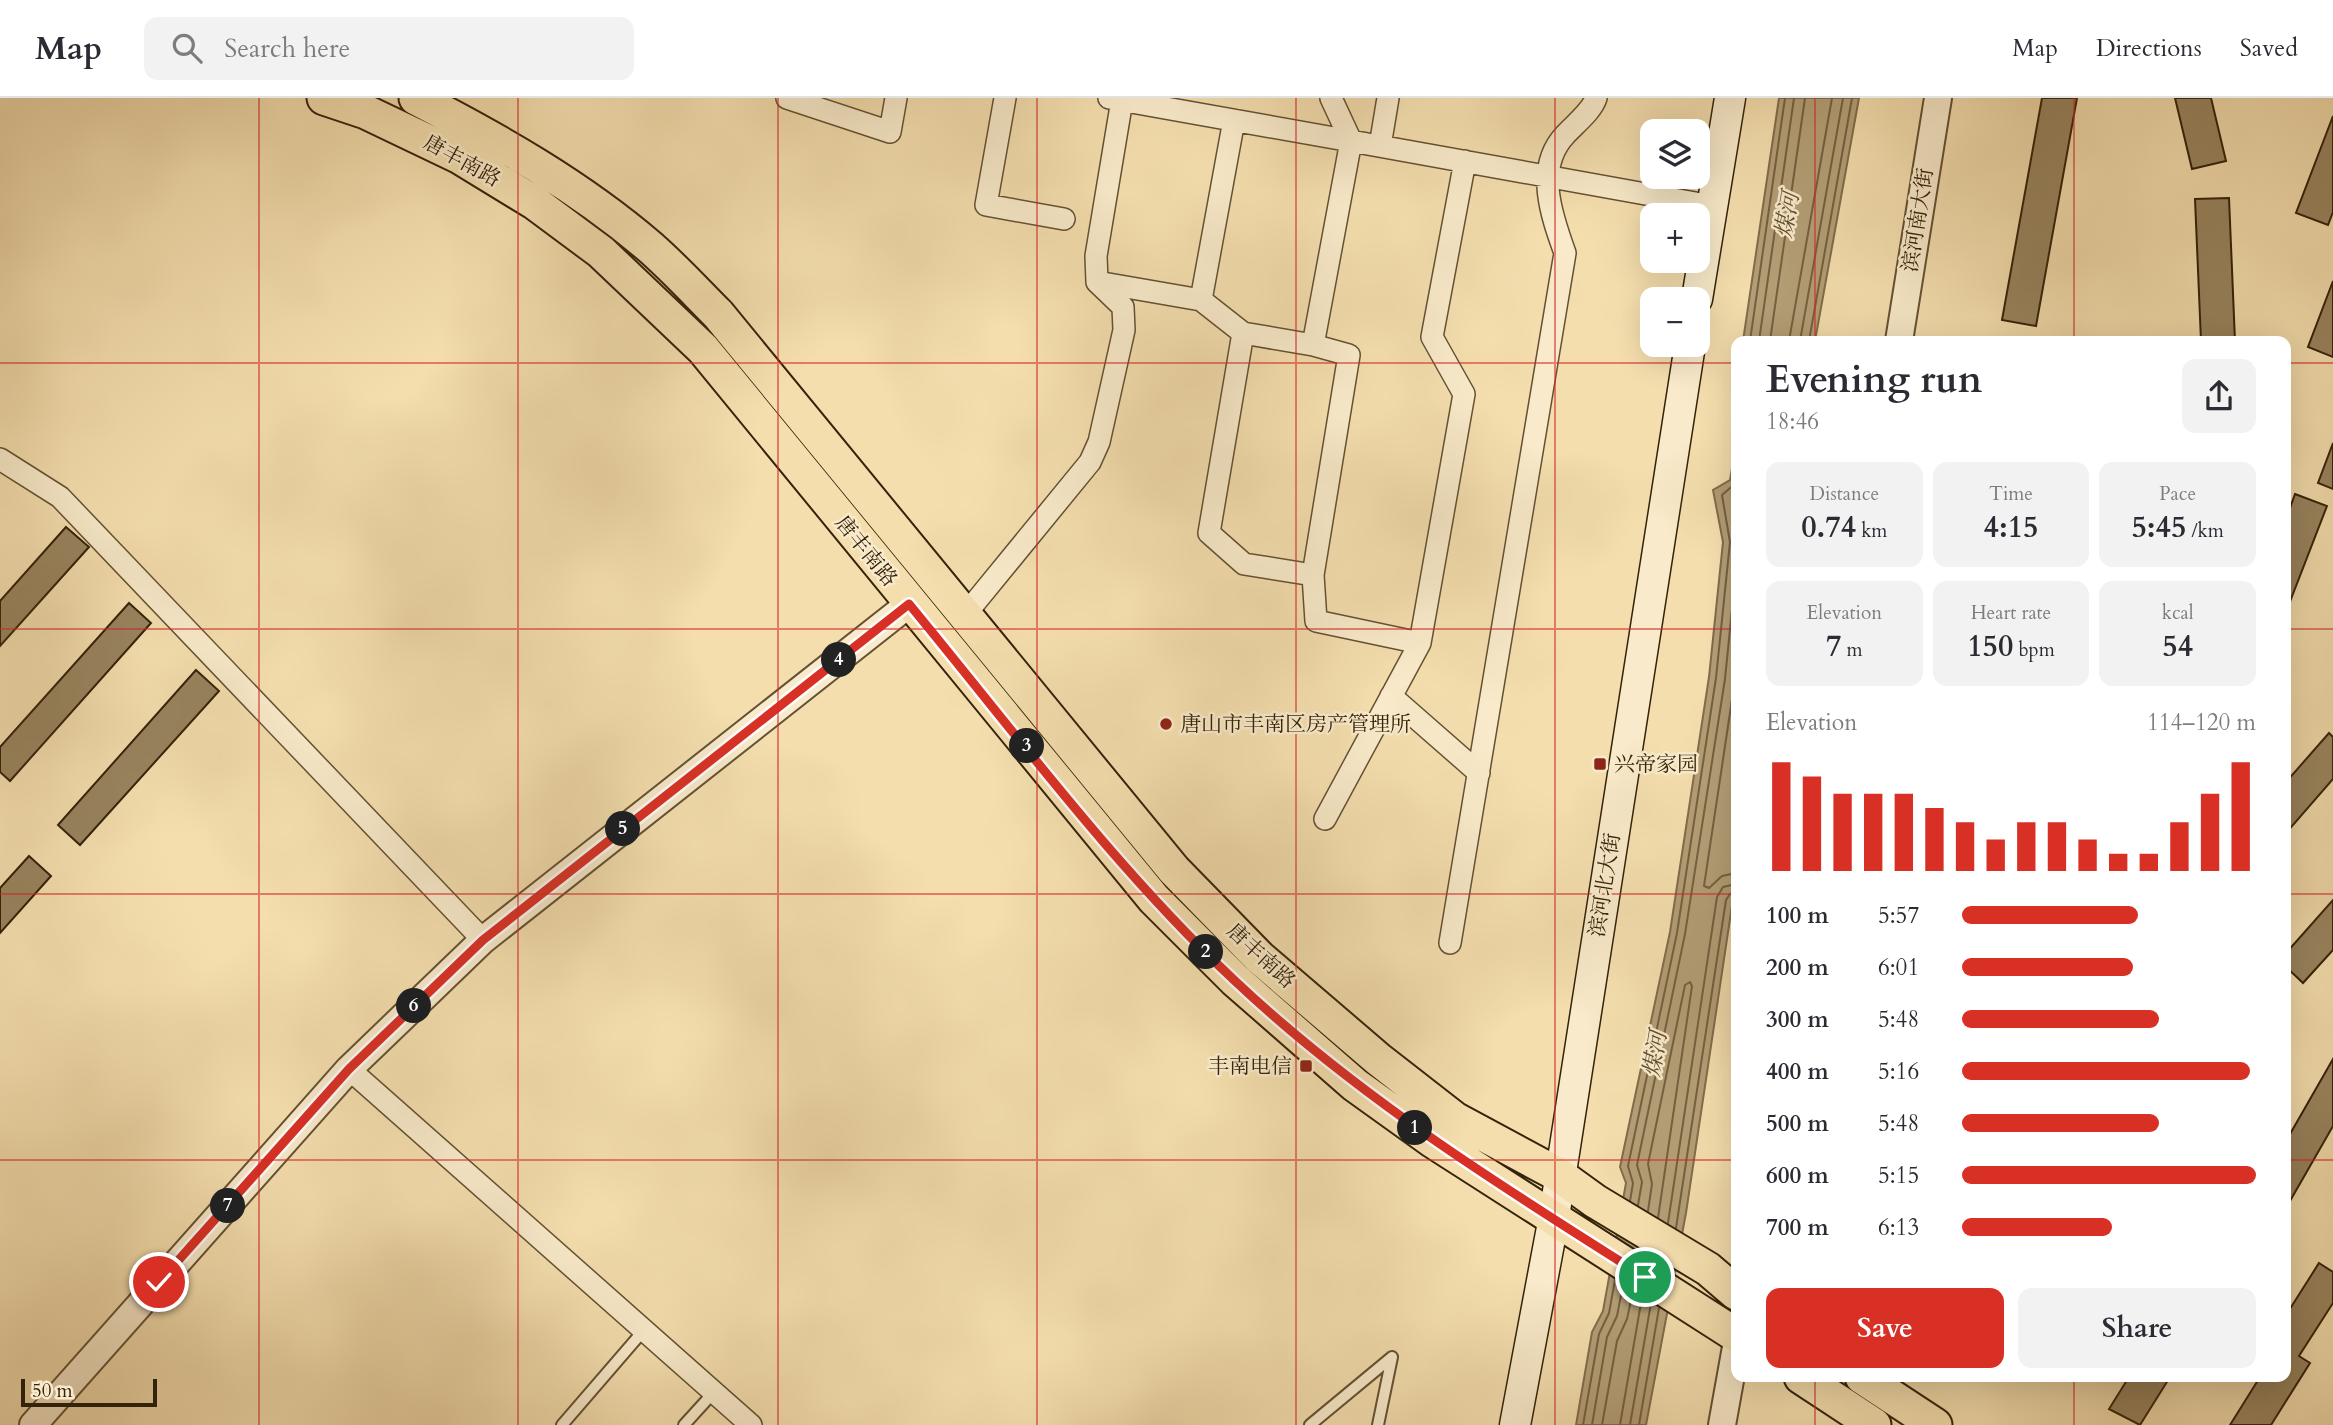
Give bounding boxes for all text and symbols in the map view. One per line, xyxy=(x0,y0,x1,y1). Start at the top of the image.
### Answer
search box xyxy=(144,17,634,80)
text: Map xyxy=(35,26,102,71)
icon: search xyxy=(168,29,206,67)
text: Search here xyxy=(224,31,350,66)
text: Map xyxy=(2012,32,2058,65)
text: Directions xyxy=(2096,32,2202,65)
text: Saved xyxy=(2240,32,2298,65)
map controls xyxy=(1640,119,1710,357)
button: layers xyxy=(1640,119,1710,189)
street label: 唐丰南路 xyxy=(418,128,506,194)
street label: 滨河南大街 xyxy=(1895,166,1941,274)
water label: 煤河 xyxy=(1768,186,1807,240)
button: + xyxy=(1640,203,1710,273)
button: − xyxy=(1640,287,1710,357)
text: Evening run xyxy=(1766,354,1982,406)
button: share xyxy=(2182,359,2256,433)
text: 18:46 xyxy=(1766,406,1819,437)
text: Distance xyxy=(1810,481,1879,507)
text: Time xyxy=(1989,481,2033,507)
text: Pace xyxy=(2159,481,2196,507)
text: 0.74 xyxy=(1801,507,1856,548)
text: 4:15 xyxy=(1984,507,2038,548)
text: 5:45 xyxy=(2132,507,2186,548)
street label: 唐丰南路 xyxy=(828,509,904,593)
text: km xyxy=(1856,518,1887,544)
text: /km xyxy=(2186,518,2224,544)
text: Elevation xyxy=(1807,600,1882,626)
text: Heart rate xyxy=(1971,600,2051,626)
text: kcal xyxy=(2162,600,2194,626)
text: 7 xyxy=(1826,626,1841,667)
text: 150 xyxy=(1967,626,2013,667)
text: 54 xyxy=(2162,626,2193,667)
text: m xyxy=(1841,637,1863,663)
text: bpm xyxy=(2013,637,2055,663)
pin: 4 xyxy=(822,642,856,678)
text: 4 xyxy=(834,646,843,672)
text: Elevation xyxy=(1766,707,1857,738)
text: 114–120 m xyxy=(2147,707,2256,738)
place label: 唐山市丰南区房产管理所 xyxy=(1180,710,1411,739)
marker: 唐山市丰南区房产管理所 xyxy=(1158,716,1174,732)
pin: 3 xyxy=(1010,728,1044,764)
text: 3 xyxy=(1022,732,1031,758)
place label: 兴帝家园 xyxy=(1614,750,1698,779)
marker: 兴帝家园 xyxy=(1592,756,1608,772)
pin: 5 xyxy=(606,812,640,846)
text: 5 xyxy=(618,815,627,841)
street label: 滨河北大街 xyxy=(1582,831,1628,939)
text: 100 m xyxy=(1766,900,1829,931)
text: 5:57 xyxy=(1878,900,1919,931)
street label: 唐丰南路 xyxy=(1220,917,1302,995)
pin: 2 xyxy=(1188,934,1224,970)
text: 2 xyxy=(1201,938,1210,964)
text: 200 m xyxy=(1766,952,1829,983)
text: 6:01 xyxy=(1878,952,1919,983)
pin: 6 xyxy=(396,988,432,1024)
text: 6 xyxy=(409,992,418,1018)
text: 300 m xyxy=(1766,1004,1829,1035)
text: 5:48 xyxy=(1878,1004,1919,1035)
water label: 煤河 xyxy=(1636,1025,1675,1079)
place label: 丰南电信 xyxy=(1208,1052,1292,1081)
text: 400 m xyxy=(1766,1056,1829,1087)
text: 5:16 xyxy=(1878,1056,1919,1087)
marker: 丰南电信 xyxy=(1298,1058,1314,1074)
text: 500 m xyxy=(1766,1108,1829,1139)
text: 5:48 xyxy=(1878,1108,1919,1139)
pin: 1 xyxy=(1398,1110,1432,1146)
text: 1 xyxy=(1410,1114,1419,1140)
text: 600 m xyxy=(1766,1160,1829,1191)
text: 5:15 xyxy=(1878,1160,1919,1191)
pin: 7 xyxy=(210,1188,246,1224)
text: 7 xyxy=(223,1192,232,1218)
text: 700 m xyxy=(1766,1212,1829,1243)
text: 6:13 xyxy=(1878,1212,1919,1243)
pin xyxy=(1615,1247,1675,1307)
pin xyxy=(129,1252,189,1312)
icon: arrive xyxy=(1626,1258,1664,1296)
icon: check xyxy=(140,1263,178,1301)
button: Save xyxy=(1766,1288,2004,1368)
button: Share xyxy=(2018,1288,2256,1368)
scale bar xyxy=(21,1376,158,1408)
text: 50 m xyxy=(32,1378,73,1404)

